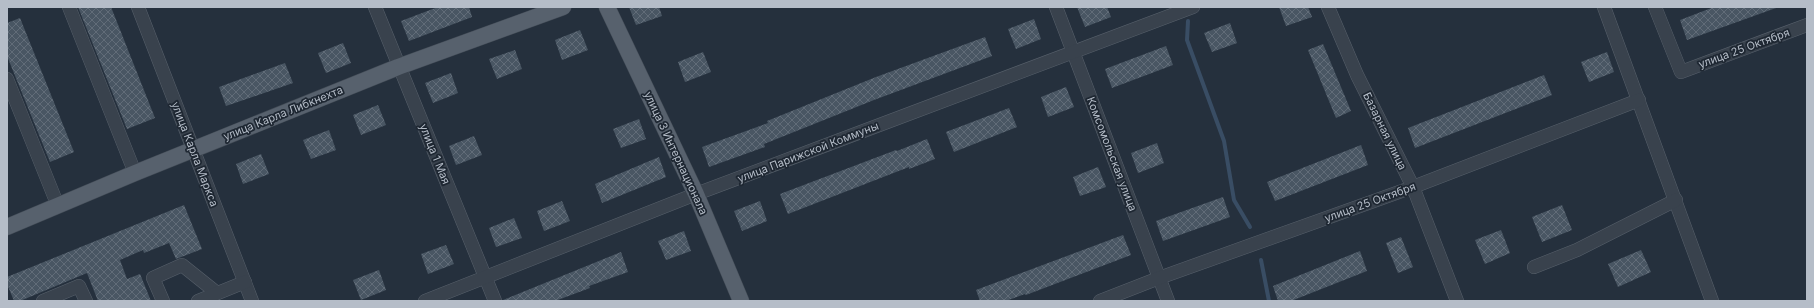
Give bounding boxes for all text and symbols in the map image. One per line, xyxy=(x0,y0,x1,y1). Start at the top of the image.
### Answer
street label: улица 25 Октября xyxy=(1697,25,1791,71)
street label: улица Карла Либкнехта xyxy=(221,83,345,143)
street label: улица 3 Интернационала xyxy=(641,89,711,217)
street label: Базарная улица xyxy=(1360,90,1410,172)
street label: Комсомольская улица xyxy=(1084,95,1140,213)
street label: улица Карла Маркса xyxy=(169,99,221,209)
street label: улица Парижской Коммуны xyxy=(735,119,881,185)
street label: улица 1 Мая xyxy=(416,122,454,186)
street label: улица 25 Октября xyxy=(1323,179,1417,225)

